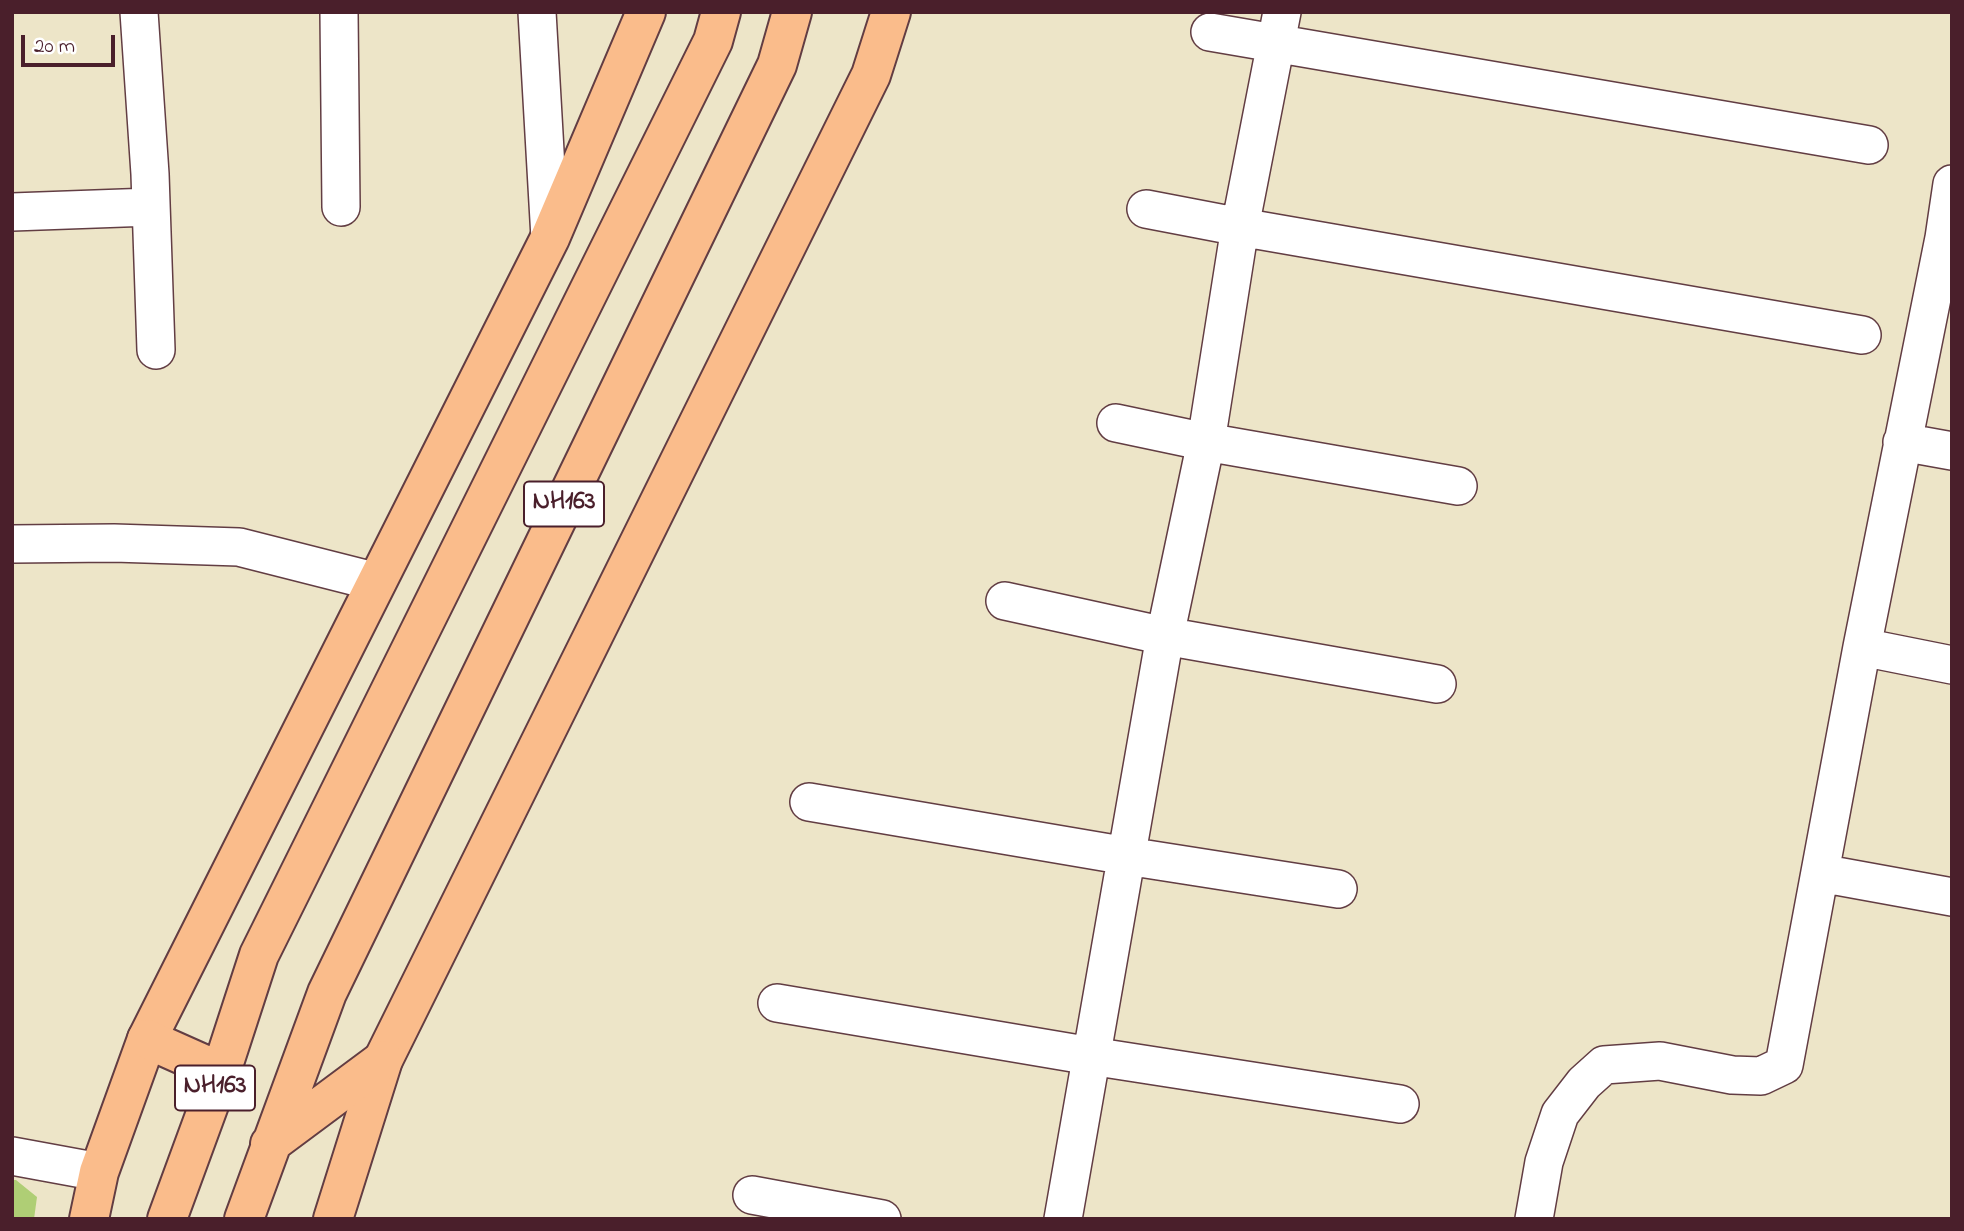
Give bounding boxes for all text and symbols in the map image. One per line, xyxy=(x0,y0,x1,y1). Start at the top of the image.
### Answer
scale bar xyxy=(24,21,119,65)
text: 20 m xyxy=(34,32,75,62)
road number: NH163 xyxy=(524,482,604,526)
road number: NH163 xyxy=(175,1065,255,1110)

